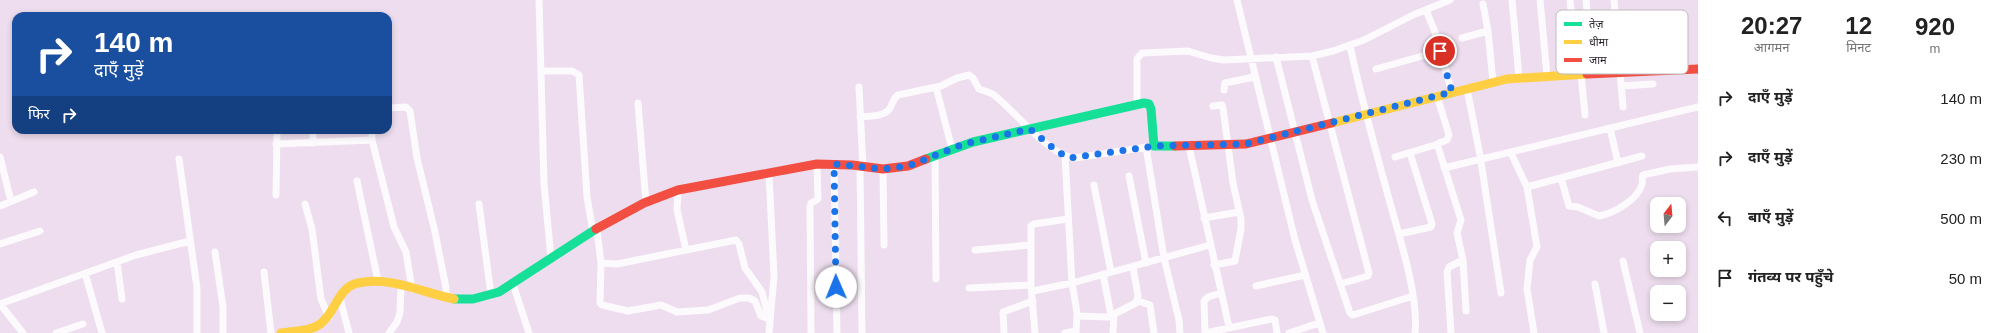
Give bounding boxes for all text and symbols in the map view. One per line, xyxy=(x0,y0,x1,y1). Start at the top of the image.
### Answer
legend xyxy=(1556,10,1688,74)
text: 20:27 xyxy=(1741,12,1802,39)
text: 12 xyxy=(1845,12,1872,39)
text: 920 xyxy=(1915,13,1955,40)
text: तेज़ xyxy=(1589,18,1604,30)
text: 140 m xyxy=(94,27,173,58)
icon: right xyxy=(28,28,80,80)
pin xyxy=(1423,34,1457,68)
text: धीमा xyxy=(1589,36,1608,48)
icon: arrive xyxy=(1429,40,1451,62)
text: आगमन xyxy=(1754,40,1789,55)
text: मिनट xyxy=(1846,40,1871,55)
text: m xyxy=(1930,41,1940,56)
text: जाम xyxy=(1589,54,1607,66)
text: दाएँ मुड़ें xyxy=(94,60,144,80)
icon: right xyxy=(1714,87,1736,109)
text: दाएँ मुड़ें xyxy=(1748,88,1792,105)
text: 140 m xyxy=(1940,90,1982,107)
icon: right xyxy=(58,104,80,126)
text: फिर xyxy=(28,105,50,122)
icon: right xyxy=(1714,147,1736,169)
text: दाएँ मुड़ें xyxy=(1748,148,1792,165)
text: 230 m xyxy=(1940,150,1982,167)
north arrow xyxy=(1650,197,1686,233)
map controls xyxy=(1650,197,1686,321)
icon: left xyxy=(1714,207,1736,229)
text: बाएँ मुड़ें xyxy=(1748,208,1793,225)
text: 500 m xyxy=(1940,210,1982,227)
button: + xyxy=(1650,241,1686,277)
position arrow xyxy=(815,266,857,308)
icon: arrive xyxy=(1714,267,1736,289)
text: गंतव्य पर पहुँचे xyxy=(1748,268,1833,285)
text: 50 m xyxy=(1949,270,1982,287)
button: − xyxy=(1650,285,1686,321)

